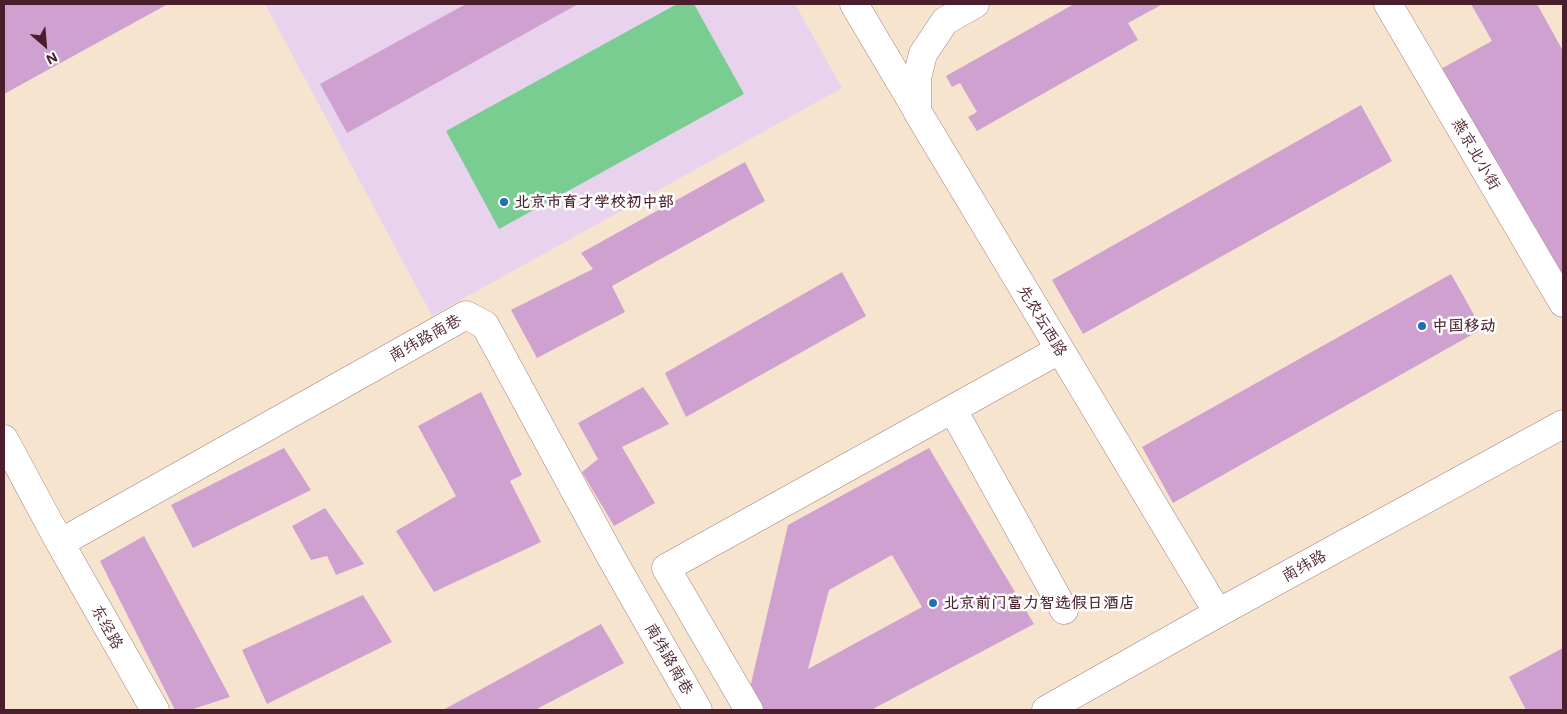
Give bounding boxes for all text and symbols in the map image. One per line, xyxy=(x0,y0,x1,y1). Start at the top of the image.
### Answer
north arrow xyxy=(20,20,70,70)
text: N xyxy=(43,48,61,70)
street label: 燕京北小街 xyxy=(1448,115,1504,193)
place label: 北京市育才学校初中部 xyxy=(514,192,674,212)
marker: 北京市育才学校初中部 xyxy=(498,196,510,208)
street label: 先农坛西路 xyxy=(1013,282,1071,360)
street label: 南纬路南巷 xyxy=(385,310,465,366)
place label: 中国移动 xyxy=(1432,316,1496,336)
marker: 中国移动 xyxy=(1416,320,1428,332)
street label: 南纬路 xyxy=(1278,546,1330,586)
place label: 北京前门富力智选假日酒店 xyxy=(943,593,1135,613)
marker: 北京前门富力智选假日酒店 xyxy=(927,597,939,609)
street label: 东经路 xyxy=(87,601,127,653)
street label: 南纬路南巷 xyxy=(641,620,697,698)

